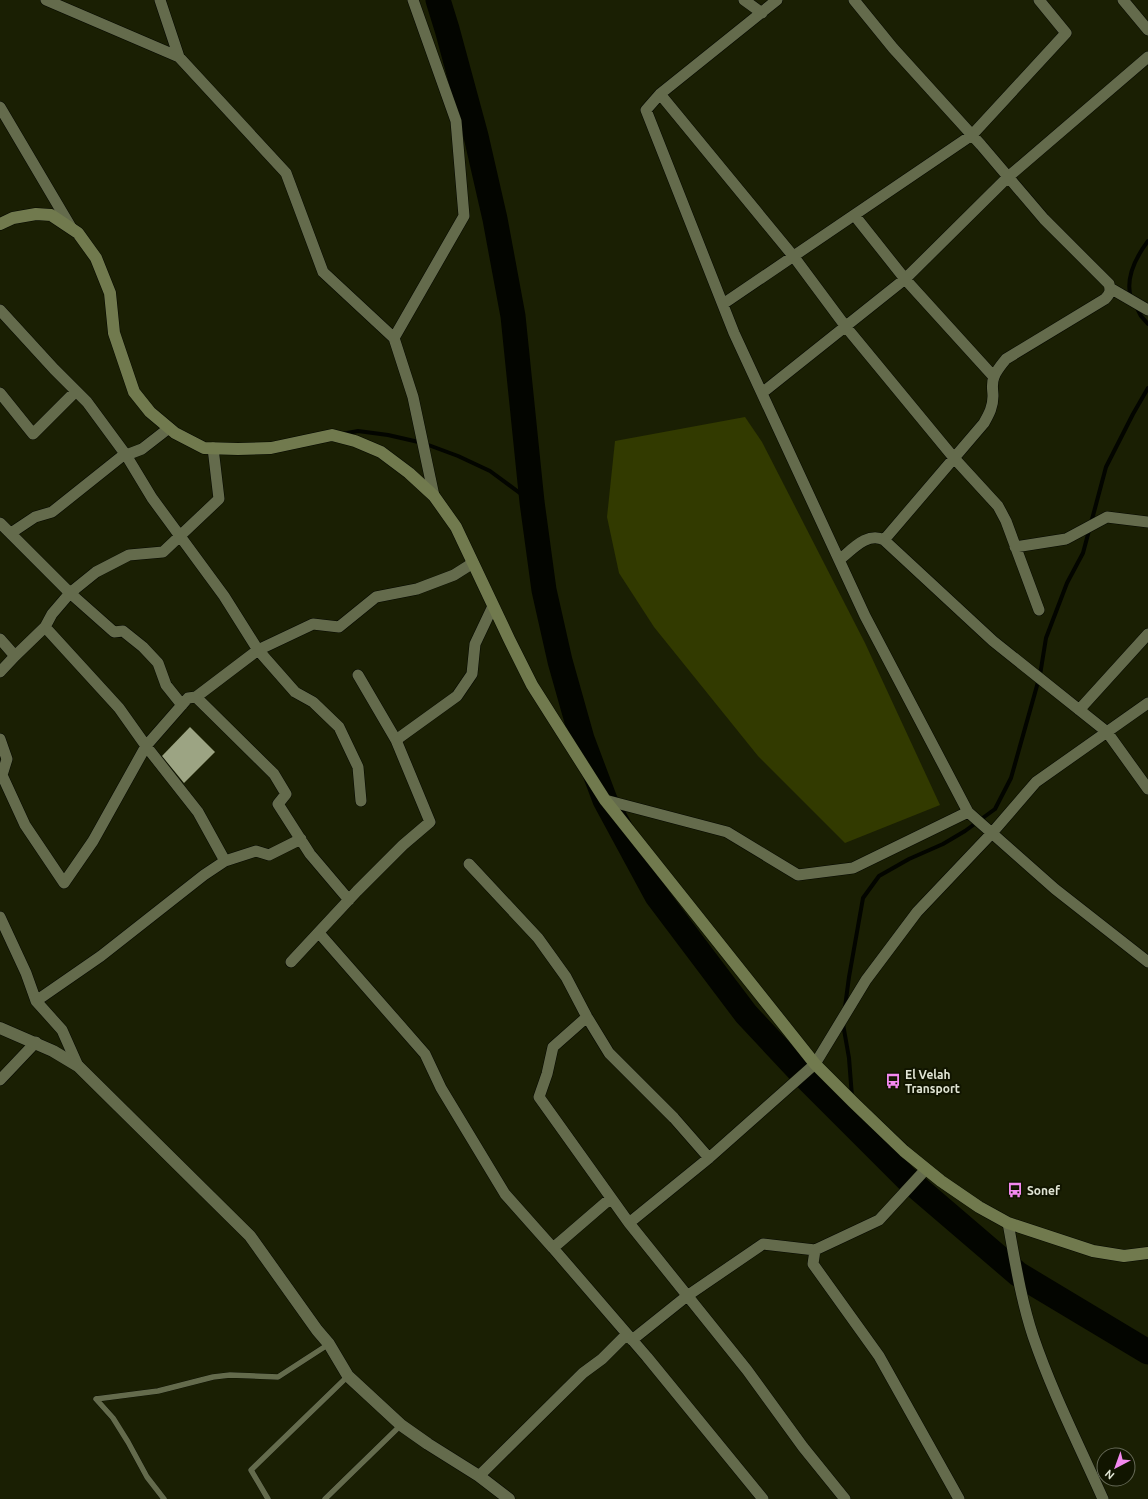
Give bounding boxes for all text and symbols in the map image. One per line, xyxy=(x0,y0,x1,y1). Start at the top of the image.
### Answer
place label: El Velah Transport xyxy=(905,1068,960,1095)
bus stop icon: El Velah Transport xyxy=(884,1072,902,1090)
bus stop icon: Sonef xyxy=(1006,1181,1024,1199)
place label: Sonef xyxy=(1027,1184,1061,1197)
north arrow xyxy=(1096,1447,1136,1487)
text: N xyxy=(1102,1467,1116,1482)

